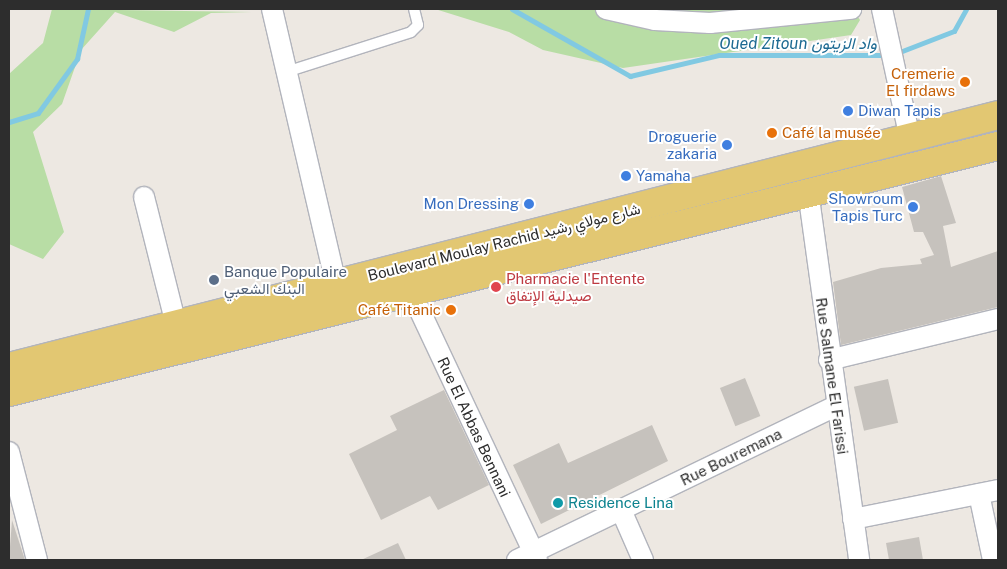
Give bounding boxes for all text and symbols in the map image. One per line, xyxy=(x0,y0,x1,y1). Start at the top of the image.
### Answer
water label: Oued Zitoun واد الزيتون xyxy=(719,34,877,54)
place label: Cremerie El firdaws xyxy=(886,64,955,99)
marker: Cremerie El firdaws xyxy=(959,76,971,88)
place label: Diwan Tapis xyxy=(858,102,941,120)
marker: Diwan Tapis xyxy=(842,105,854,117)
place label: Café la musée xyxy=(782,124,881,142)
place label: Droguerie zakaria xyxy=(648,127,717,162)
marker: Café la musée xyxy=(766,127,778,139)
marker: Droguerie zakaria xyxy=(721,139,733,151)
place label: Yamaha xyxy=(636,167,691,185)
marker: Yamaha xyxy=(620,170,632,182)
place label: Showroum Tapis Turc xyxy=(828,189,903,224)
place label: Mon Dressing xyxy=(423,195,519,213)
marker: Mon Dressing xyxy=(523,198,535,210)
street label: Boulevard Moulay Rachid شارع مولاي رشيد xyxy=(366,199,642,285)
marker: Showroum Tapis Turc xyxy=(907,201,919,213)
place label: Banque Populaire البنك الشعبي xyxy=(224,262,347,297)
place label: Pharmacie l'Entente صيدلية الإتفاق xyxy=(506,269,645,304)
marker: Banque Populaire البنك الشعبي xyxy=(208,274,220,286)
marker: Pharmacie l'Entente صيدلية الإتفاق xyxy=(490,281,502,293)
street label: Rue Salmane El Farissi xyxy=(812,296,852,456)
place label: Café Titanic xyxy=(358,301,441,319)
marker: Café Titanic xyxy=(445,304,457,316)
street label: Rue El Abbas Bennani xyxy=(434,354,514,500)
street label: Rue Bouremana xyxy=(677,425,785,489)
place label: Residence Lina xyxy=(568,494,673,512)
marker: Residence Lina xyxy=(552,497,564,509)

